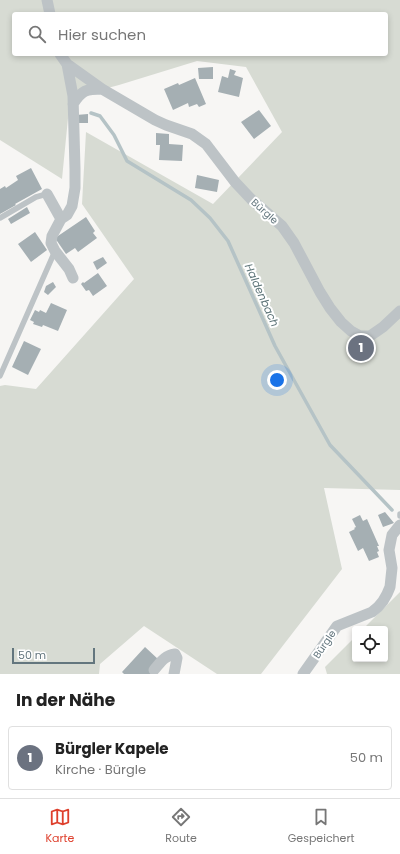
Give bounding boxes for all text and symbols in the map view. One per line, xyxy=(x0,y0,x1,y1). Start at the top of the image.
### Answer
search box xyxy=(12,12,388,56)
icon: search xyxy=(26,23,48,45)
text: Hier suchen xyxy=(58,24,146,45)
street label: Bürgle xyxy=(248,195,281,228)
water label: Haldenbach xyxy=(241,261,283,329)
pin: 1 xyxy=(348,333,374,363)
your location xyxy=(267,370,287,390)
map controls xyxy=(352,626,388,662)
button: locate xyxy=(352,626,388,662)
street label: Bürgle xyxy=(309,627,339,662)
scale bar xyxy=(12,646,95,665)
text: 50 m xyxy=(18,647,46,663)
text: In der Nähe xyxy=(16,688,115,712)
text: Bürgler Kapele xyxy=(55,738,169,759)
text: 1 xyxy=(28,748,32,767)
text: 50 m xyxy=(350,748,383,767)
text: Kirche · Bürgle xyxy=(55,760,146,779)
tab: Karte xyxy=(45,806,74,847)
tab: Route xyxy=(165,806,197,847)
tab: Gespeichert xyxy=(288,806,355,847)

